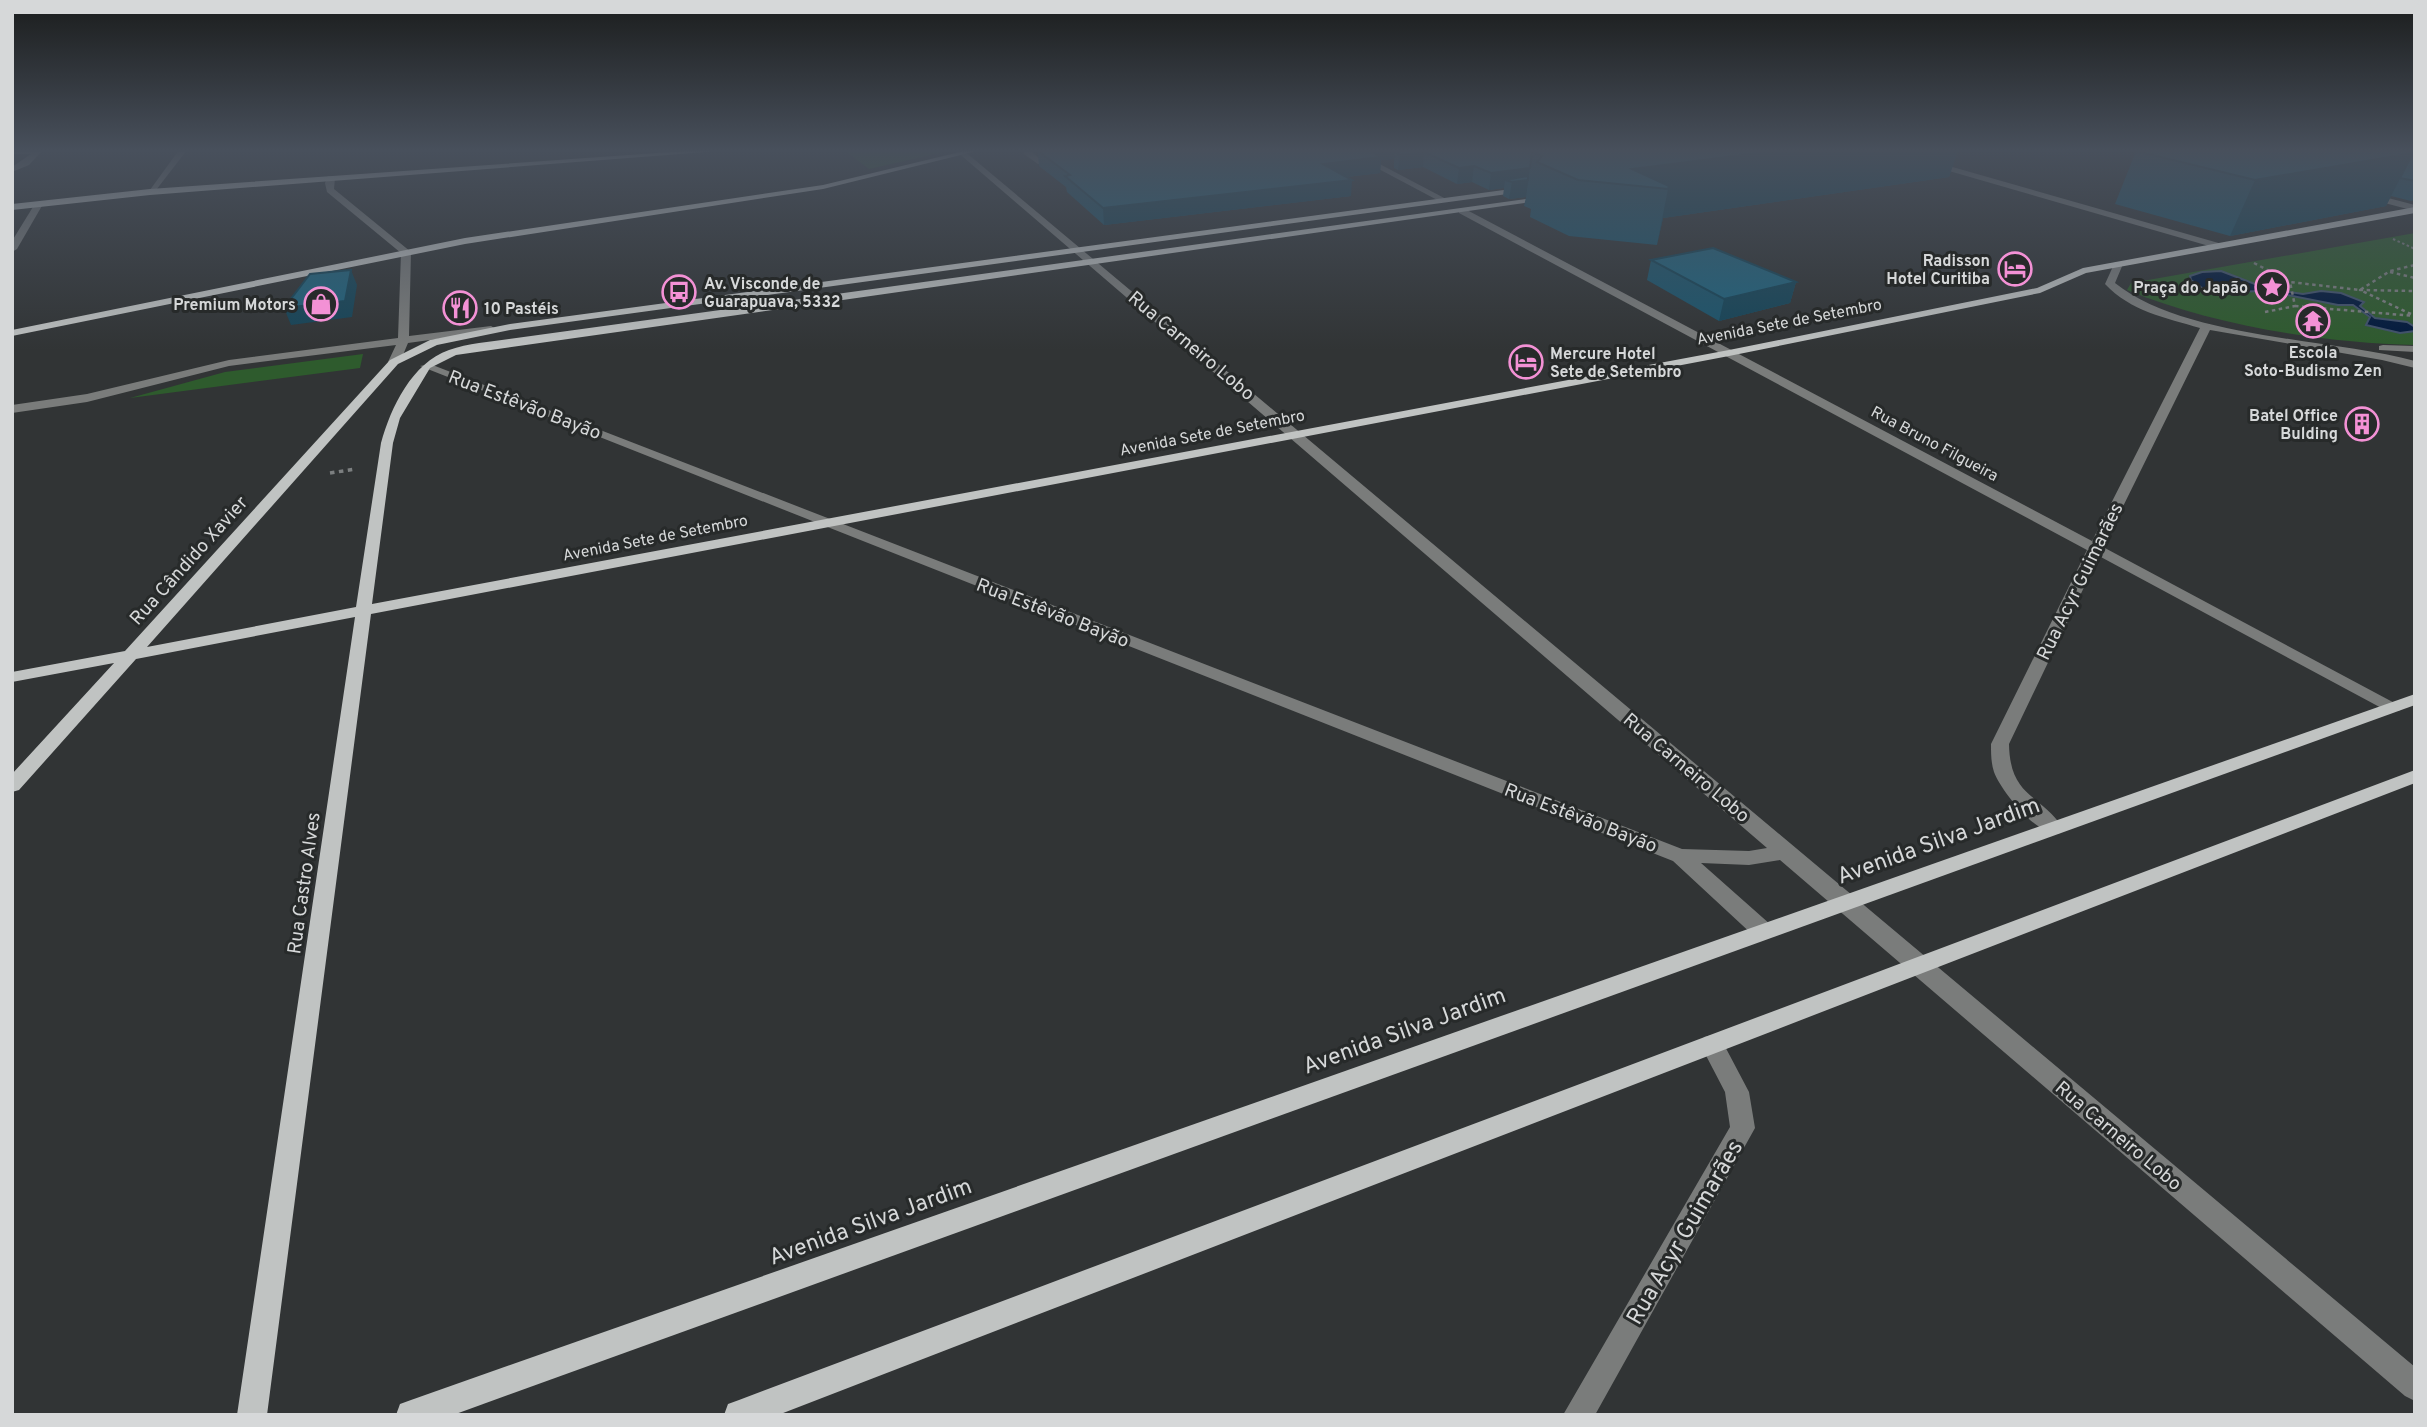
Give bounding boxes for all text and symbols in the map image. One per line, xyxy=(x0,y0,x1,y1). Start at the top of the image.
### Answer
hotel icon: Radisson Hotel Curitiba xyxy=(1996,250,2034,288)
place label: Radisson Hotel Curitiba xyxy=(1886,252,1990,290)
place icon: Praça do Japão xyxy=(2253,268,2291,306)
bus stop icon: Av. Visconde de Guarapuava, 5332 xyxy=(660,273,698,311)
place label: Av. Visconde de Guarapuava, 5332 xyxy=(704,275,841,313)
place label: Praça do Japão xyxy=(2133,279,2248,299)
shop icon: Premium Motors xyxy=(302,285,340,323)
street label: Rua Carneiro Lobo xyxy=(1122,286,1259,407)
restaurant icon: 10 Pastéis xyxy=(441,289,479,327)
street label: Avenida Sete de Setembro xyxy=(1695,295,1884,351)
place label: Premium Motors xyxy=(173,296,296,316)
place label: 10 Pastéis xyxy=(484,300,559,320)
temple icon: Escola Soto-Budismo Zen xyxy=(2294,302,2332,340)
hotel icon: Mercure Hotel Sete de Setembro xyxy=(1507,343,1545,381)
place label: Escola Soto-Budismo Zen xyxy=(2244,344,2382,382)
place label: Mercure Hotel Sete de Setembro xyxy=(1550,345,1682,383)
street label: Rua Estêvão Bayão xyxy=(444,366,604,446)
street label: Rua Bruno Filgueira xyxy=(1867,403,2001,487)
building icon: Batel Office Bulding xyxy=(2343,405,2381,443)
street label: Avenida Sete de Setembro xyxy=(1118,406,1307,462)
place label: Batel Office Bulding xyxy=(2249,407,2338,445)
street label: Rua Cândido Xavier xyxy=(125,491,254,631)
street label: Rua Acyr Guimarães xyxy=(2032,499,2129,665)
street label: Avenida Sete de Setembro xyxy=(561,511,750,567)
street label: Rua Estêvão Bayão xyxy=(972,574,1132,654)
street label: Rua Carneiro Lobo xyxy=(1617,708,1754,829)
street label: Rua Estêvão Bayão xyxy=(1500,779,1660,859)
street label: Avenida Silva Jardim xyxy=(1833,792,2044,893)
street label: Rua Castro Alves xyxy=(283,811,327,956)
street label: Avenida Silva Jardim xyxy=(1299,982,1510,1083)
street label: Rua Carneiro Lobo xyxy=(2049,1076,2186,1197)
street label: Rua Acyr Guimarães xyxy=(1621,1136,1751,1331)
street label: Avenida Silva Jardim xyxy=(765,1173,976,1274)

